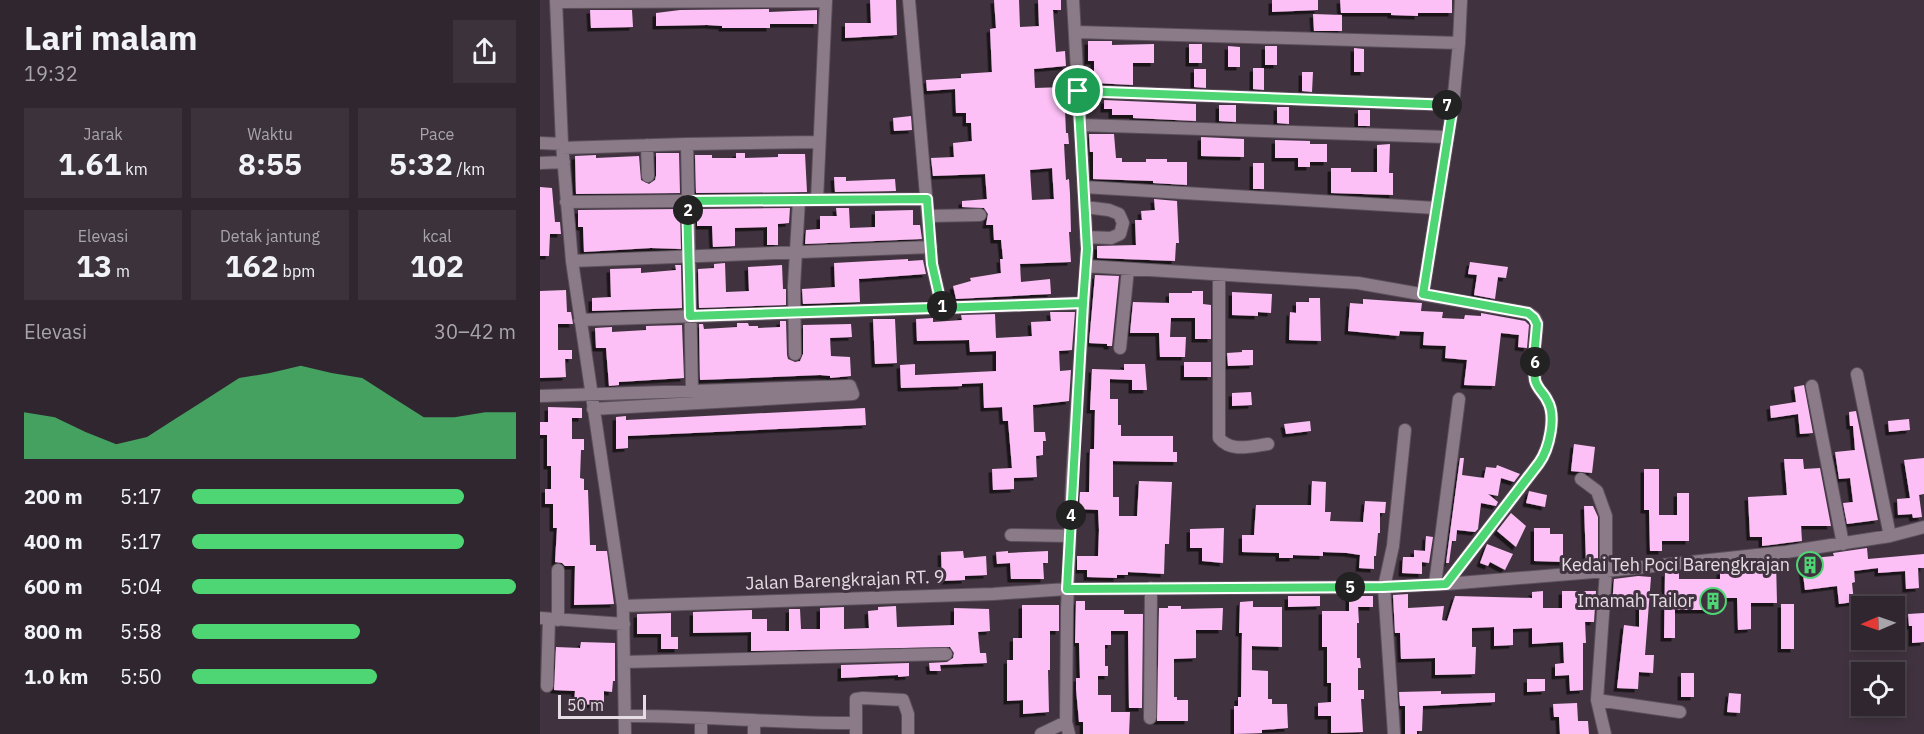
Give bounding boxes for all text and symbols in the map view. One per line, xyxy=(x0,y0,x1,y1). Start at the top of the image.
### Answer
text: Lari malam xyxy=(24,16,198,59)
button: share xyxy=(453,20,516,83)
text: 19:32 xyxy=(24,60,78,87)
pin xyxy=(1052,65,1103,116)
icon: arrive xyxy=(1061,74,1094,107)
pin: 7 xyxy=(1432,90,1462,120)
text: 7 xyxy=(1442,95,1452,115)
text: Jarak xyxy=(83,124,123,144)
text: Waktu xyxy=(247,124,293,144)
text: Pace xyxy=(420,124,454,144)
text: 1.61 xyxy=(58,144,122,183)
text: 8:55 xyxy=(238,144,302,183)
text: 5:32 xyxy=(389,144,453,183)
text: km xyxy=(122,159,148,179)
text: /km xyxy=(453,159,485,179)
pin: 2 xyxy=(673,195,703,225)
text: 2 xyxy=(683,200,693,220)
text: Elevasi xyxy=(78,226,128,246)
text: Detak jantung xyxy=(220,226,320,246)
text: kcal xyxy=(422,226,452,246)
text: 13 xyxy=(76,246,112,285)
text: 162 xyxy=(225,246,279,285)
text: 102 xyxy=(410,246,464,285)
text: m xyxy=(112,261,130,281)
text: bpm xyxy=(279,261,315,281)
pin: 1 xyxy=(927,291,957,321)
text: 1 xyxy=(937,296,947,316)
text: Elevasi xyxy=(24,318,87,345)
text: 30–42 m xyxy=(434,318,516,345)
pin: 6 xyxy=(1520,347,1550,377)
text: 6 xyxy=(1530,352,1540,372)
text: 200 m xyxy=(24,483,83,510)
text: 5:17 xyxy=(120,483,162,510)
pin: 4 xyxy=(1056,500,1086,530)
text: 4 xyxy=(1066,505,1076,525)
text: 400 m xyxy=(24,528,83,555)
text: 5:17 xyxy=(120,528,162,555)
building icon: Kedai Teh Poci Barengkrajan xyxy=(1795,550,1825,580)
place label: Kedai Teh Poci Barengkrajan xyxy=(1561,553,1790,576)
street label: Jalan Barengkrajan RT. 9 xyxy=(745,565,945,594)
pin: 5 xyxy=(1335,572,1365,602)
text: 600 m xyxy=(24,573,83,600)
text: 5:04 xyxy=(120,573,162,600)
text: 5 xyxy=(1345,577,1355,597)
building icon: Imamah Tailor xyxy=(1698,586,1728,616)
place label: Imamah Tailor xyxy=(1577,589,1694,612)
north arrow xyxy=(1851,596,1905,650)
map controls xyxy=(1851,596,1905,716)
text: 800 m xyxy=(24,618,83,645)
text: 5:58 xyxy=(120,618,162,645)
button: locate xyxy=(1851,662,1905,716)
text: 1.0 km xyxy=(24,663,88,690)
text: 5:50 xyxy=(120,663,162,690)
scale bar xyxy=(558,692,646,720)
text: 50 m xyxy=(567,695,604,715)

